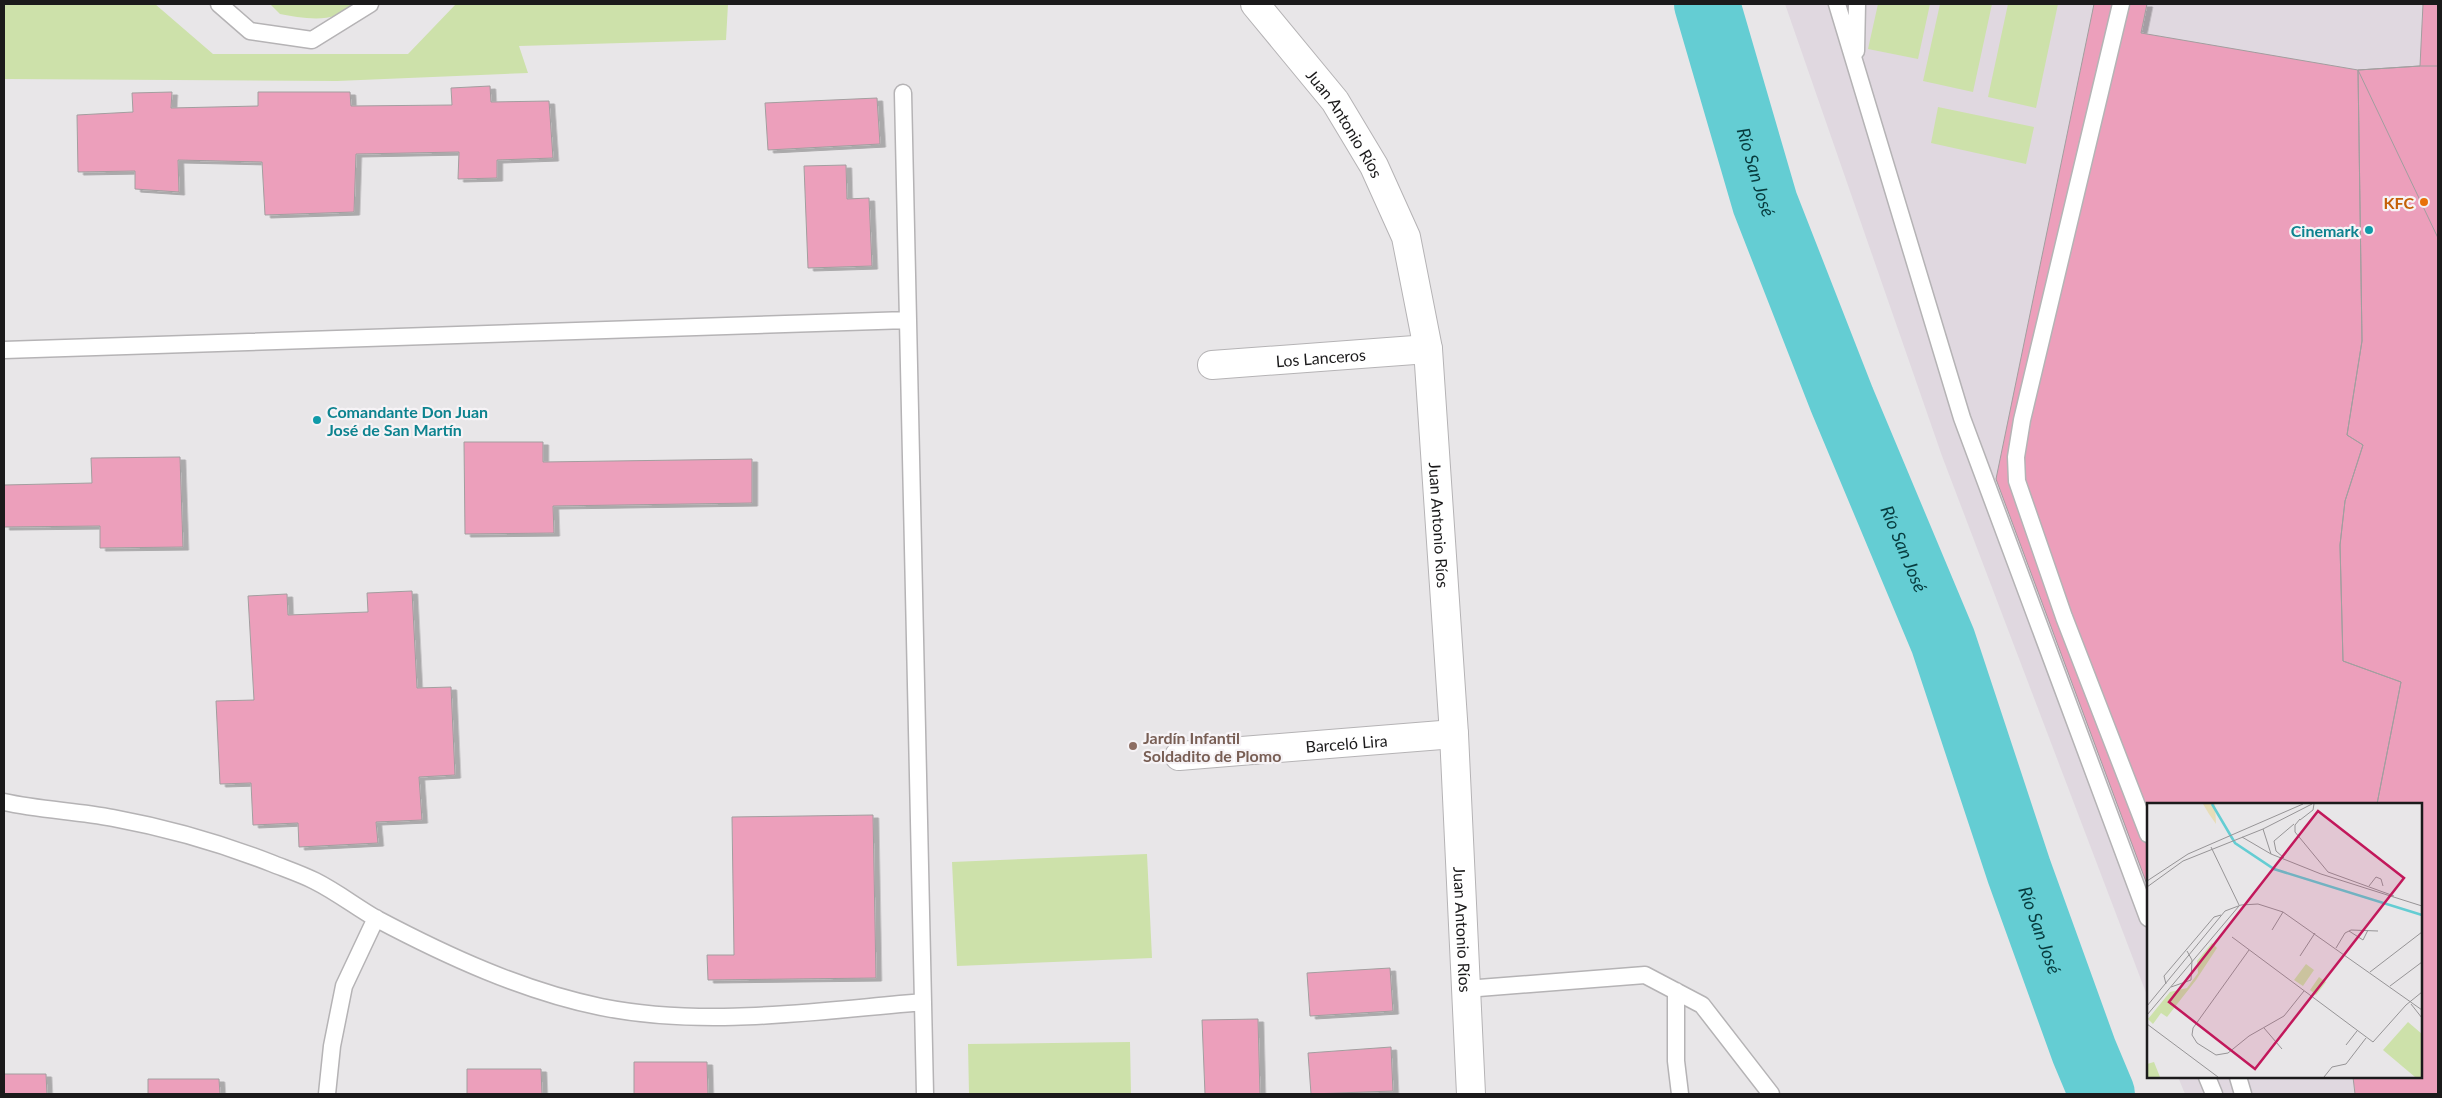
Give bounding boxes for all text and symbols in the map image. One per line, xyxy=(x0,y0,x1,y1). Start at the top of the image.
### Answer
street label: Juan Antonio Ríos xyxy=(1303,65,1387,180)
water label: Río San José xyxy=(1733,125,1780,220)
place label: KFC xyxy=(2383,193,2414,212)
marker: KFC xyxy=(2418,196,2430,208)
place label: Cinemark xyxy=(2291,221,2359,240)
marker: Cinemark xyxy=(2363,224,2375,236)
street label: Los Lanceros xyxy=(1275,344,1367,370)
place label: Comandante Don Juan José de San Martín xyxy=(327,402,488,439)
marker: Comandante Don Juan José de San Martín xyxy=(311,414,323,426)
street label: Juan Antonio Ríos xyxy=(1426,462,1454,589)
water label: Río San José xyxy=(1876,502,1932,596)
place label: Jardín Infantil Soldadito de Plomo xyxy=(1143,728,1281,765)
street label: Barceló Lira xyxy=(1305,730,1388,755)
marker: Jardín Infantil Soldadito de Plomo xyxy=(1127,740,1139,752)
inset map xyxy=(2147,803,2422,1078)
street label: Juan Antonio Ríos xyxy=(1451,866,1476,993)
water label: Río San José xyxy=(2014,883,2066,977)

